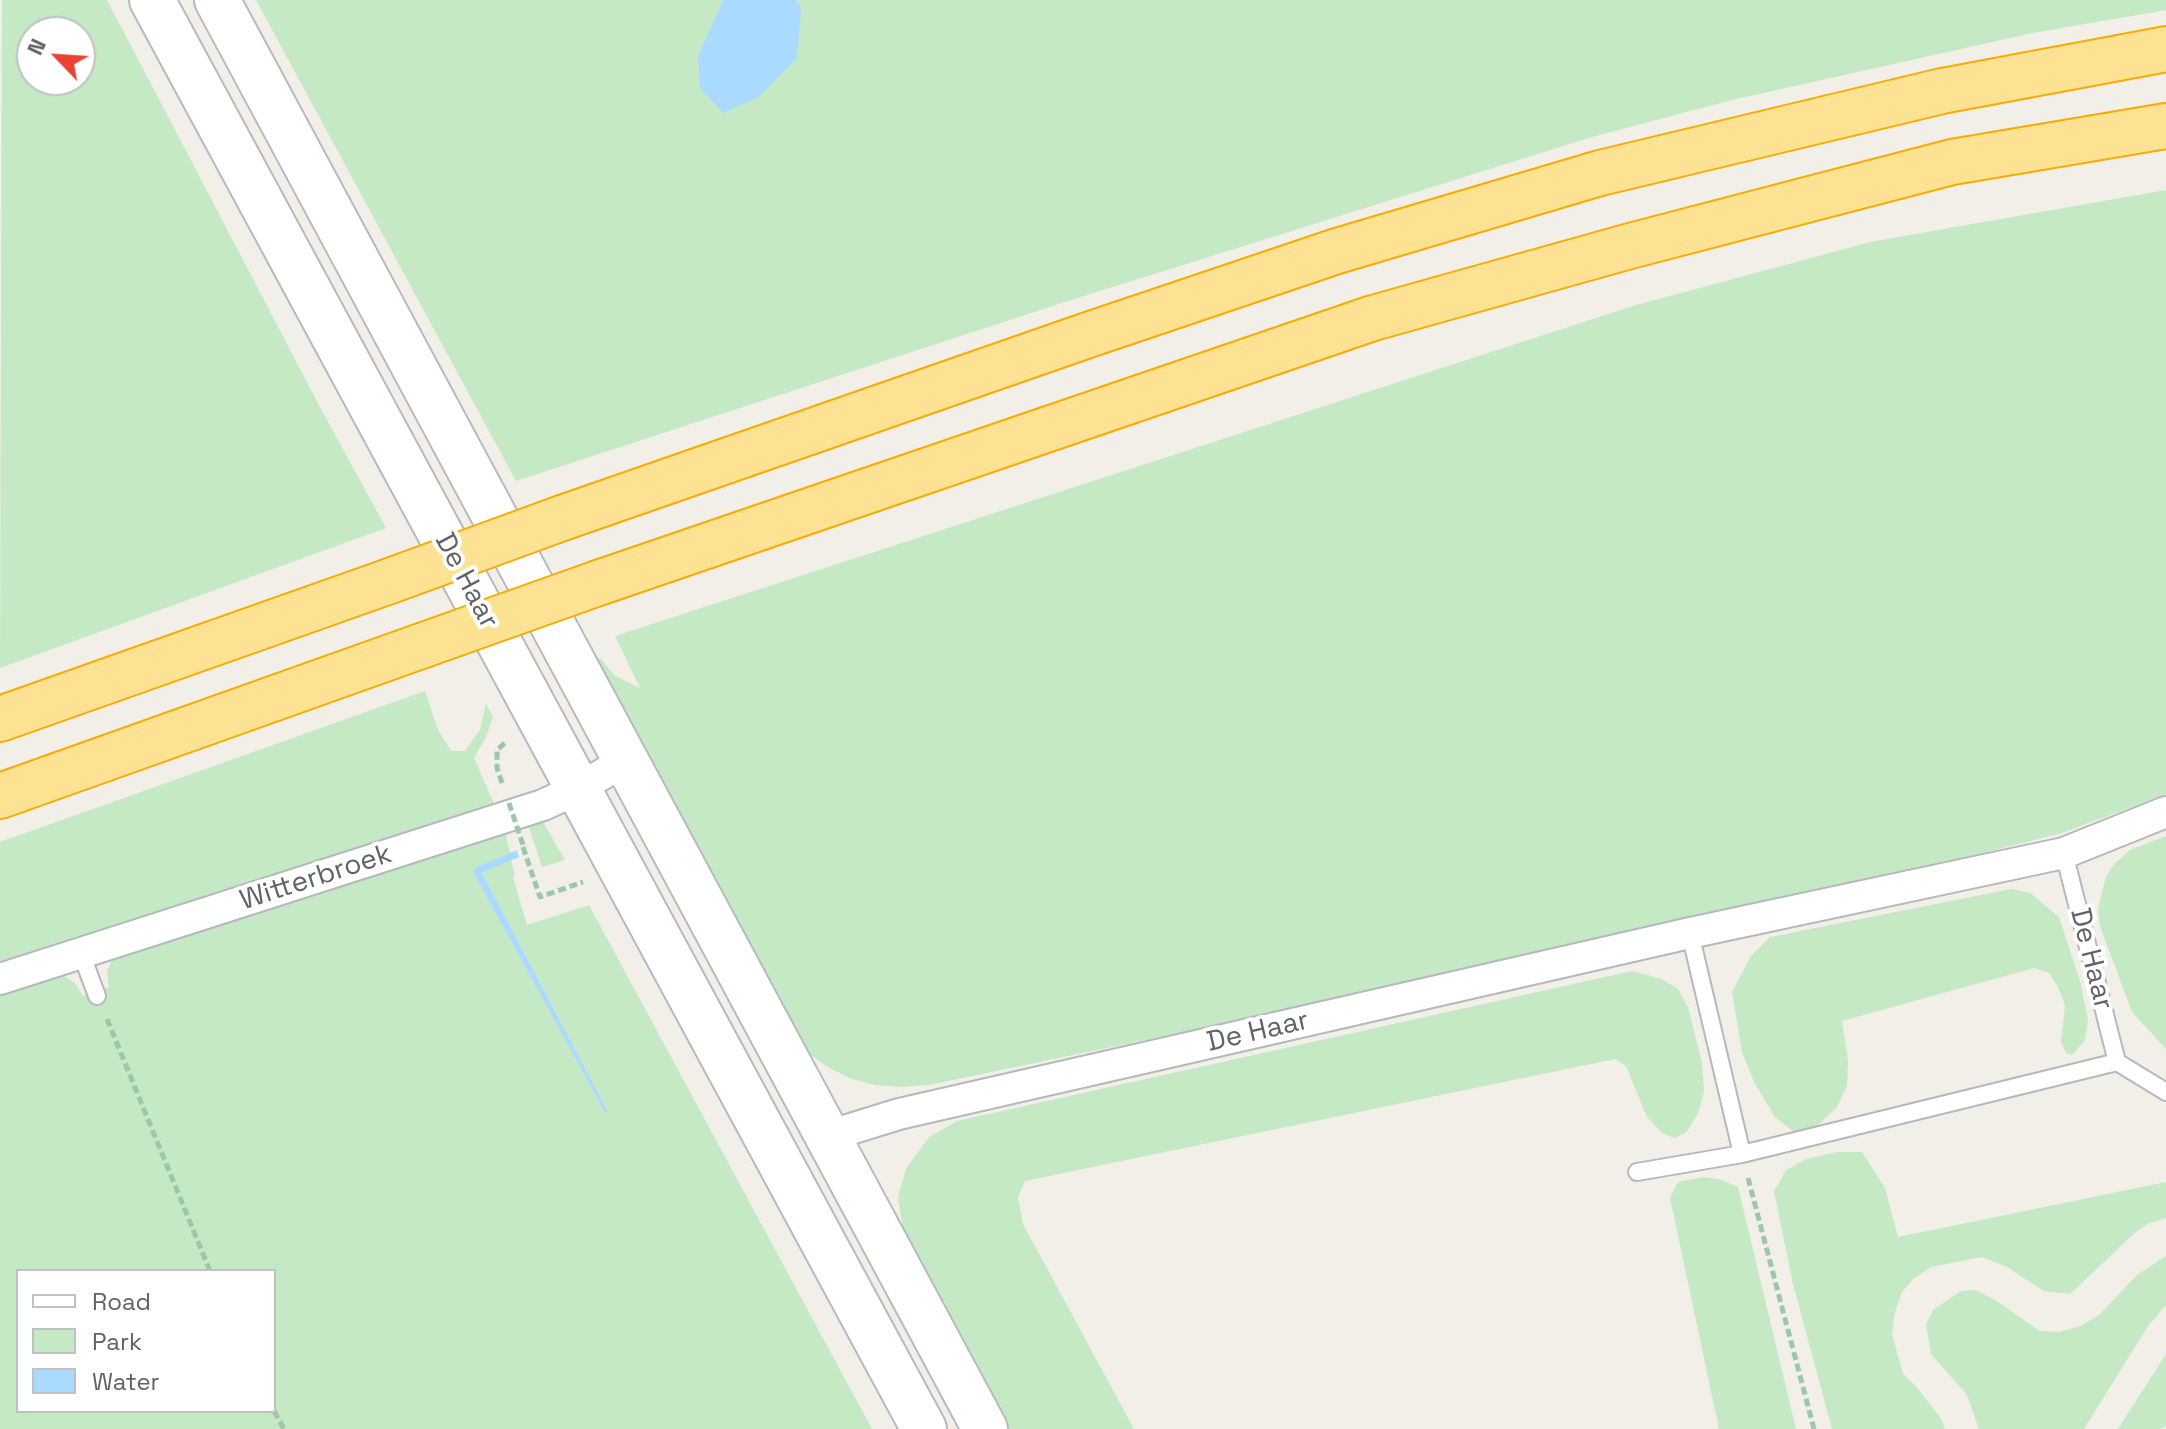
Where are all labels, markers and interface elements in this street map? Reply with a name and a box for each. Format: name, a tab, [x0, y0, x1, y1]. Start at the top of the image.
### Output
north arrow	[16, 16, 96, 96]
text: N	[20, 34, 52, 59]
street label: De Haar	[427, 527, 505, 635]
street label: Witterbroek	[236, 838, 396, 918]
street label: De Haar	[2062, 905, 2120, 1013]
street label: De Haar	[1204, 1004, 1312, 1060]
legend	[16, 1269, 276, 1413]
text: Road	[92, 1286, 151, 1317]
text: Park	[92, 1326, 142, 1357]
text: Water	[92, 1366, 160, 1397]

